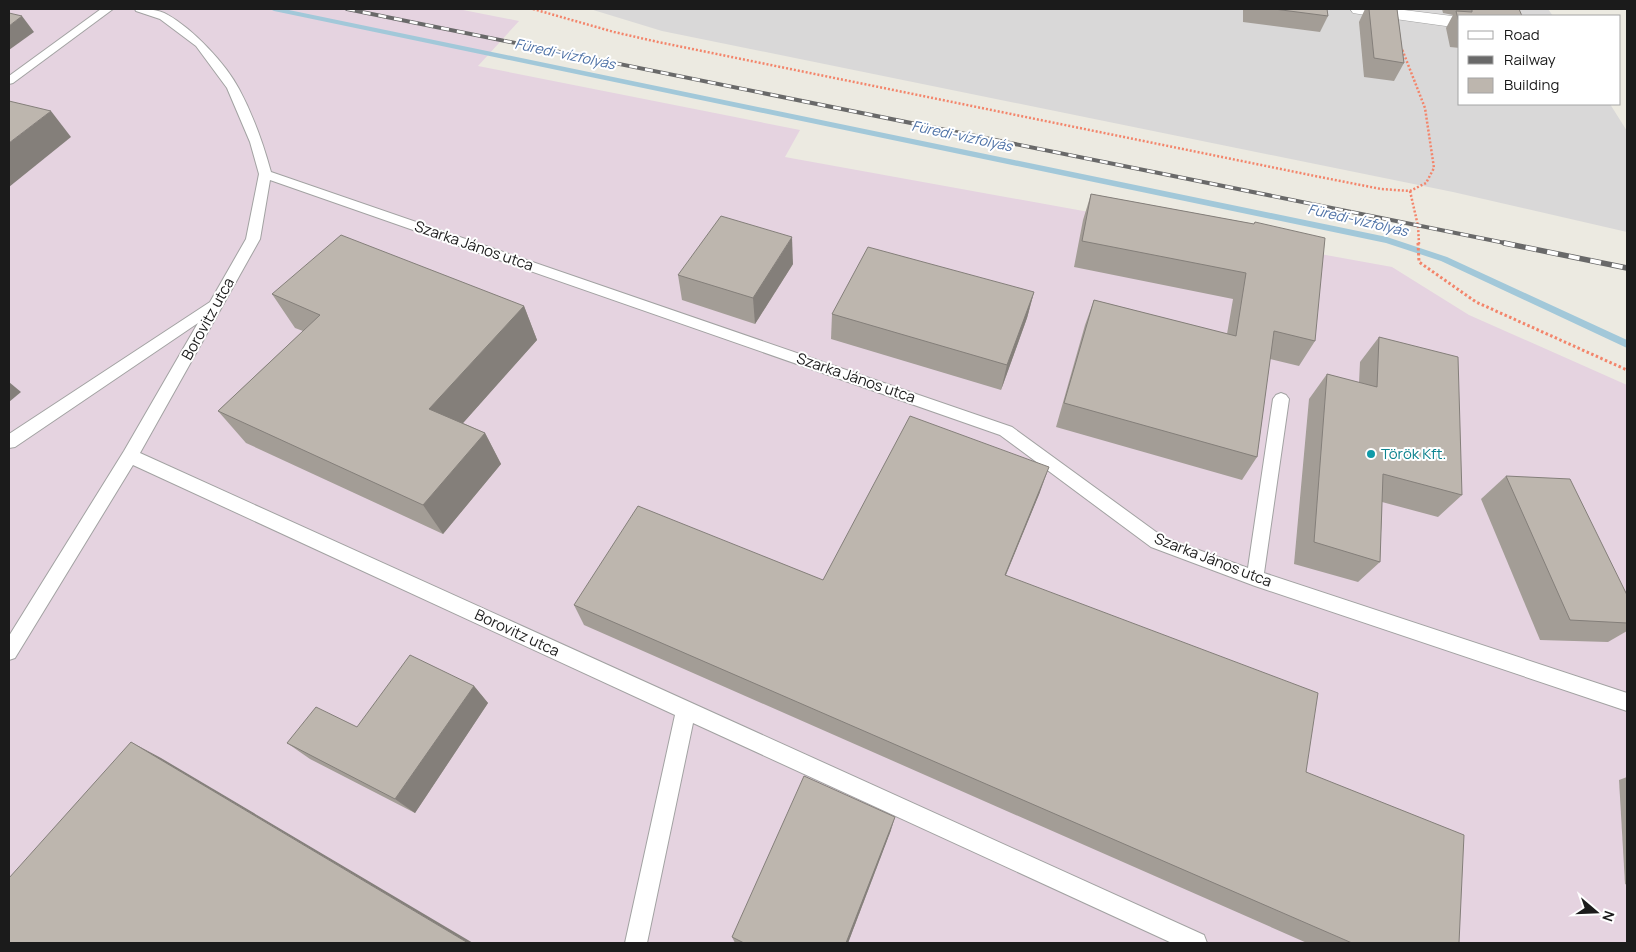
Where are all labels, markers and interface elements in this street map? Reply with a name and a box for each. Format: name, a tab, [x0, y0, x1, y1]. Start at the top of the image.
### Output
legend	[1458, 15, 1621, 105]
text: Road	[1504, 24, 1540, 45]
water label: Füredi-vízfolyás	[513, 34, 619, 74]
text: Railway	[1504, 49, 1556, 70]
text: Building	[1504, 74, 1559, 95]
water label: Füredi-vízfolyás	[910, 116, 1016, 156]
water label: Füredi-vízfolyás	[1306, 199, 1412, 241]
street label: Szarka János utca	[412, 215, 536, 276]
street label: Borovitz utca	[176, 274, 239, 364]
street label: Szarka János utca	[794, 347, 918, 408]
place label: Török Kft.	[1381, 443, 1446, 464]
marker: Török Kft.	[1365, 448, 1377, 460]
street label: Szarka János utca	[1151, 527, 1275, 592]
street label: Borovitz utca	[471, 604, 563, 661]
north arrow	[1571, 887, 1621, 937]
text: N	[1598, 909, 1619, 924]

